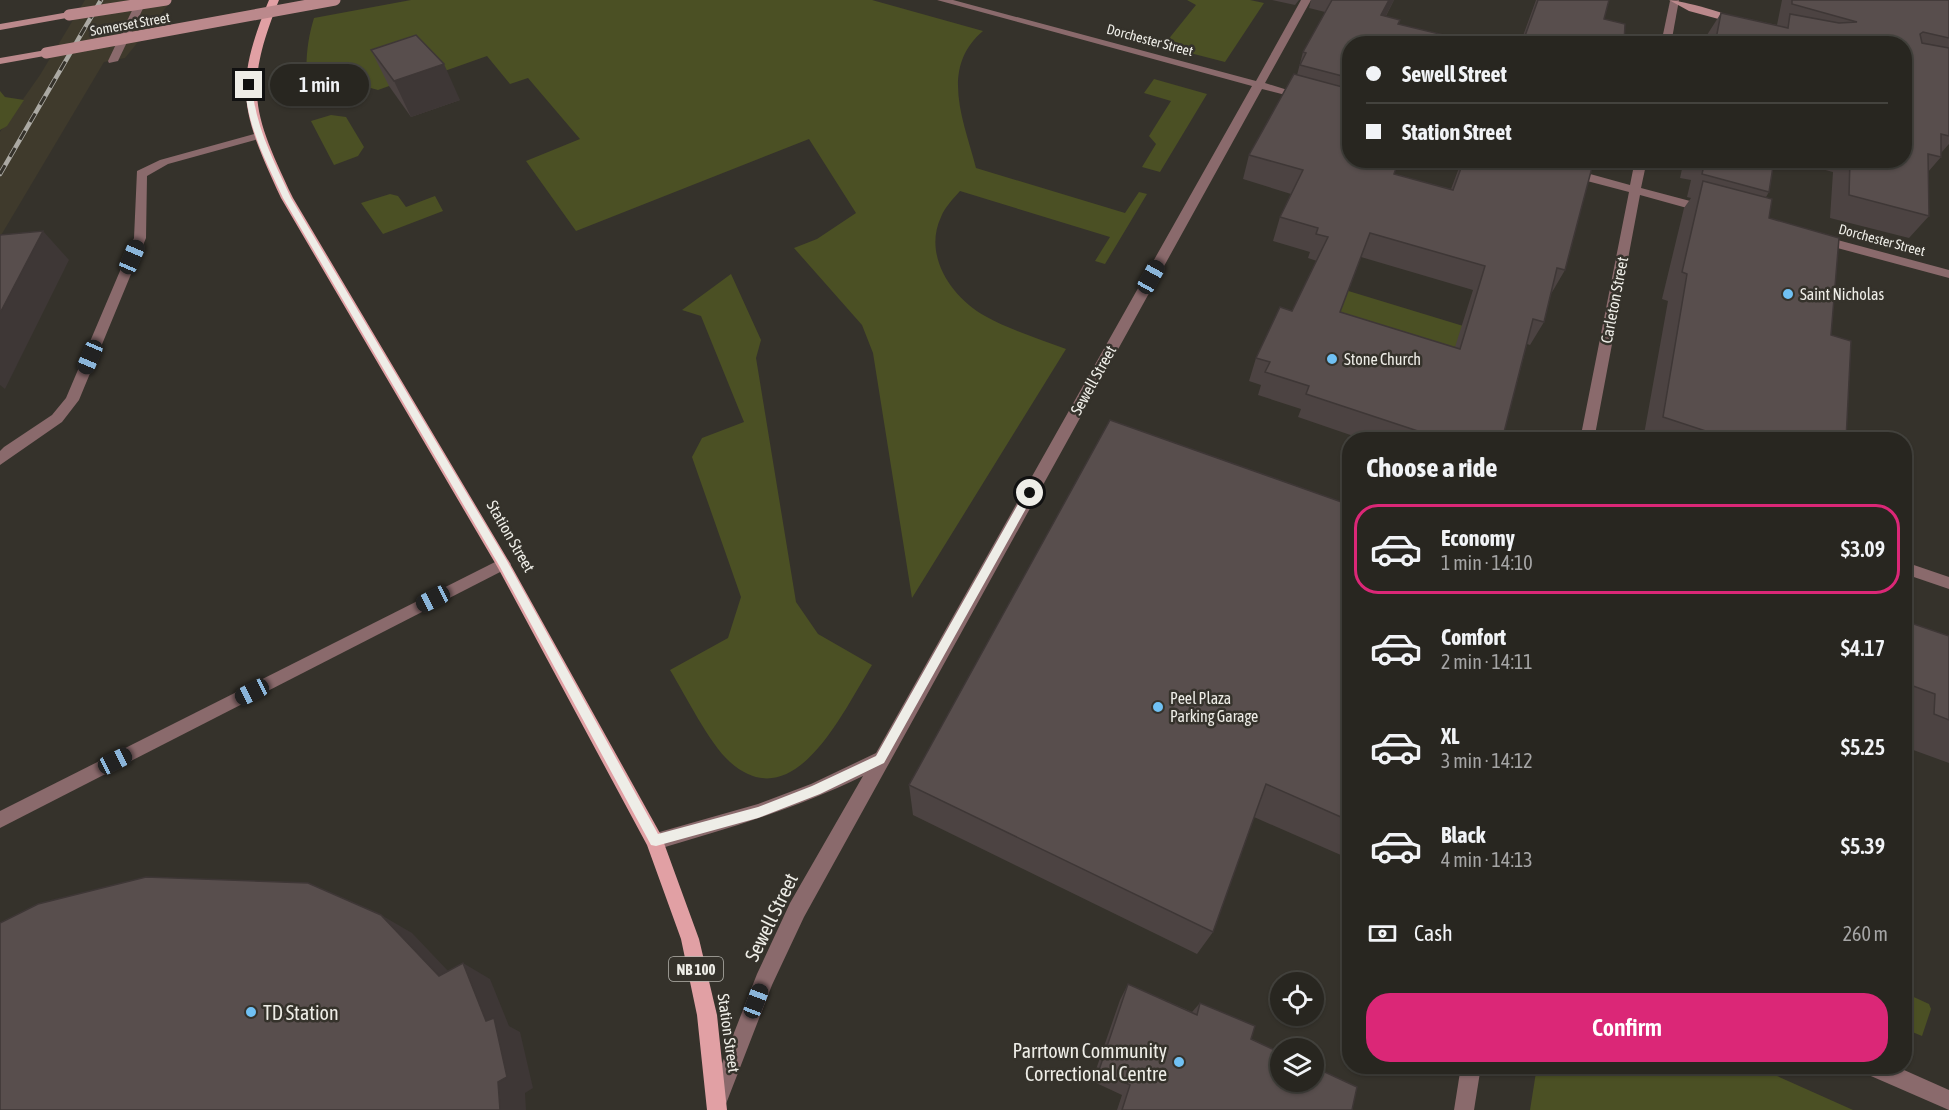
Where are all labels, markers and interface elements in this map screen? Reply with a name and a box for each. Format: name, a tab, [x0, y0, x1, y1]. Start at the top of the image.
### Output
street label: Somerset Street	[89, 9, 171, 39]
street label: Dorchester Street	[1105, 21, 1195, 59]
text: Sewell Street	[1402, 61, 1507, 87]
callout: 1 min	[270, 64, 369, 106]
route end	[235, 71, 262, 98]
text: 1 min	[299, 73, 340, 96]
text: Station Street	[1402, 119, 1512, 145]
street label: Dorchester Street	[1837, 221, 1927, 259]
car	[117, 237, 147, 277]
street label: Carleton Street	[1597, 255, 1631, 345]
car	[1134, 257, 1168, 297]
place label: Saint Nicholas	[1800, 285, 1884, 303]
marker: Saint Nicholas	[1781, 287, 1795, 301]
car	[75, 337, 105, 377]
street label: Sewell Street	[1067, 342, 1120, 418]
place label: Stone Church	[1344, 350, 1421, 368]
marker: Stone Church	[1325, 352, 1339, 366]
text: Choose a ride	[1366, 452, 1498, 483]
route start	[1016, 479, 1043, 506]
street label: Station Street	[483, 497, 539, 575]
icon: car	[1369, 522, 1423, 576]
text: Economy	[1441, 525, 1515, 551]
text: $3.09	[1841, 536, 1885, 562]
text: 1 min · 14:10	[1441, 551, 1533, 574]
car	[413, 583, 453, 615]
icon: car	[1369, 621, 1423, 675]
text: Comfort	[1441, 624, 1506, 650]
text: $4.17	[1841, 635, 1885, 661]
text: 2 min · 14:11	[1441, 650, 1533, 673]
car	[232, 676, 272, 708]
place label: Peel Plaza Parking Garage	[1170, 689, 1258, 726]
marker: Peel Plaza Parking Garage	[1151, 700, 1165, 714]
icon: car	[1369, 720, 1423, 774]
text: XL	[1441, 723, 1459, 749]
text: $5.25	[1841, 734, 1885, 760]
car	[95, 745, 135, 777]
text: 3 min · 14:12	[1441, 749, 1533, 772]
icon: car	[1369, 819, 1423, 873]
text: Black	[1441, 822, 1485, 848]
text: $5.39	[1841, 833, 1885, 859]
text: 4 min · 14:13	[1441, 848, 1533, 871]
street label: Sewell Street	[740, 869, 802, 965]
icon: cash	[1366, 917, 1399, 950]
text: Cash	[1414, 920, 1453, 946]
text: 260 m	[1843, 922, 1888, 945]
road number: NB 100	[669, 957, 723, 981]
map controls	[1270, 972, 1324, 1092]
button: locate	[1270, 972, 1324, 1026]
car	[741, 981, 771, 1021]
street label: Station Street	[715, 992, 744, 1074]
button: Confirm	[1366, 993, 1888, 1062]
place label: TD Station	[263, 1001, 339, 1024]
marker: TD Station	[244, 1005, 258, 1019]
button: layers	[1270, 1038, 1324, 1092]
place label: Parrtown Community Correctional Centre	[1012, 1039, 1167, 1085]
marker: Parrtown Community Correctional Centre	[1172, 1055, 1186, 1069]

